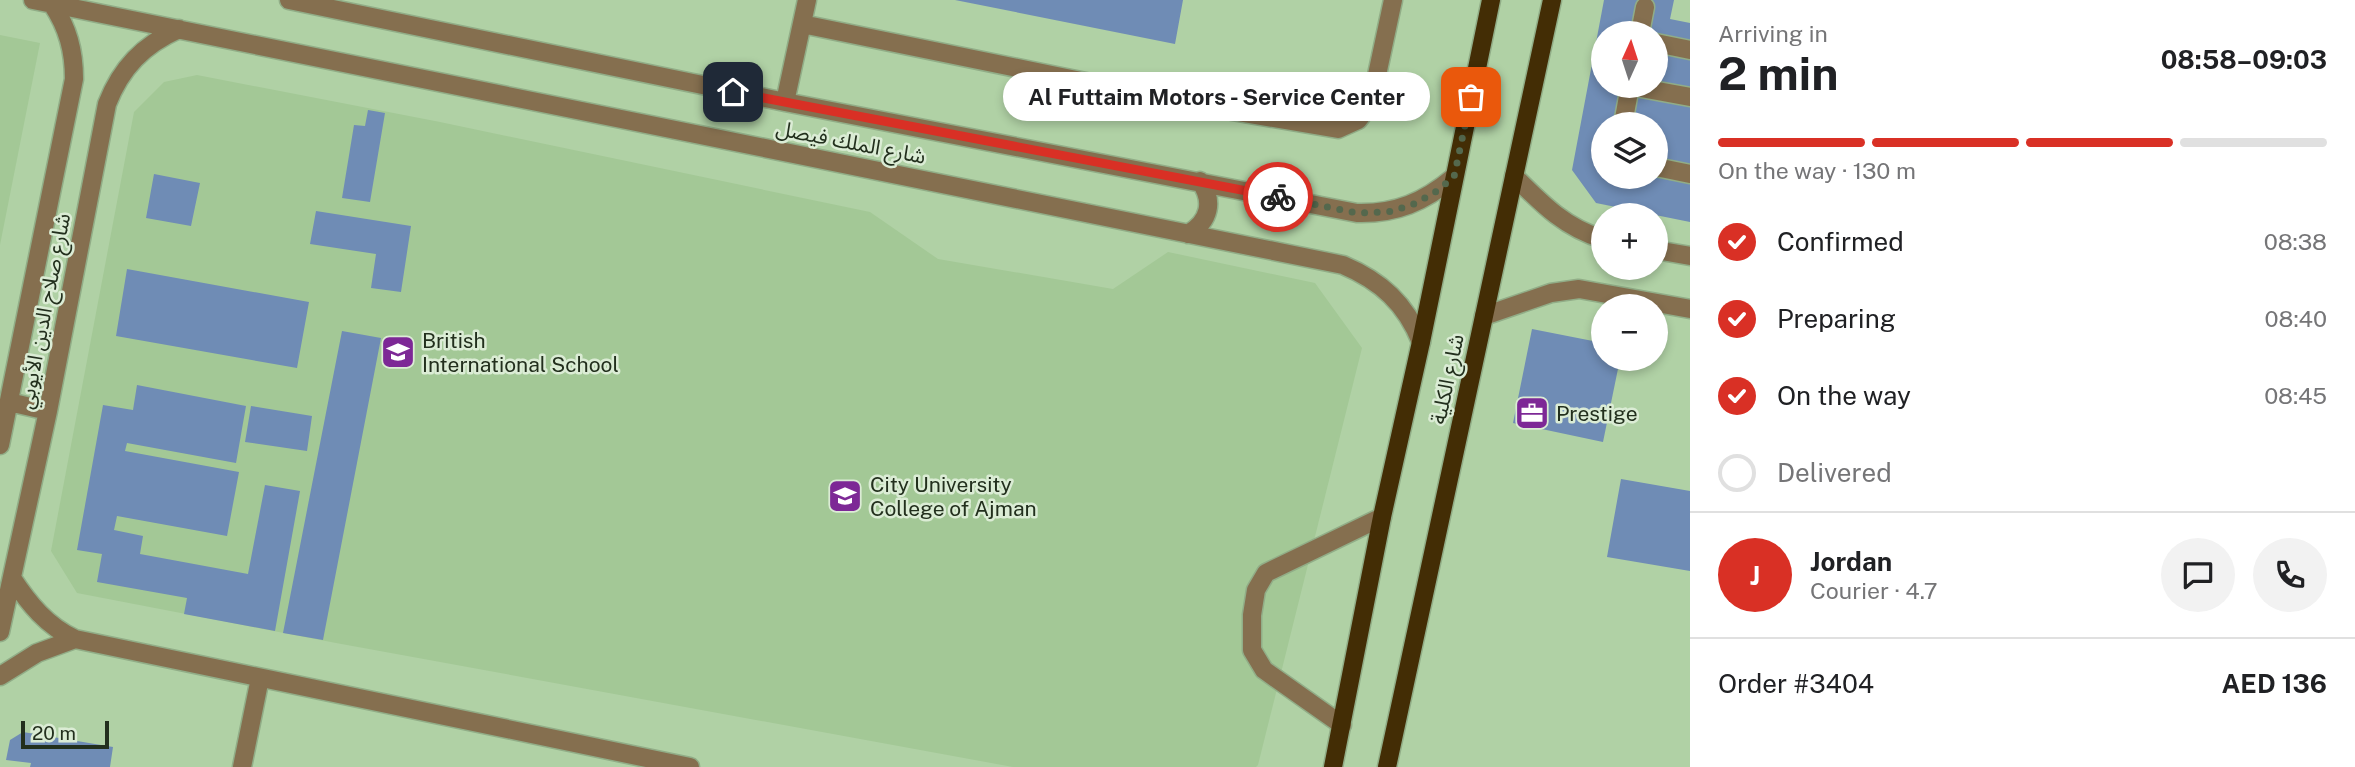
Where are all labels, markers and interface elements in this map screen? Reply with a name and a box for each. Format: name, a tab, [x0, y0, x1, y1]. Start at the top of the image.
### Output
text: Arriving in	[1718, 20, 1828, 47]
north arrow	[1591, 21, 1668, 98]
map controls	[1591, 21, 1668, 371]
text: 08:58–09:03	[2161, 44, 2327, 75]
text: 2 min	[1718, 46, 1838, 100]
pin	[703, 62, 763, 122]
pin	[1441, 67, 1501, 127]
callout: Al Futtaim Motors - Service Center	[1002, 72, 1429, 122]
icon: home	[714, 73, 752, 111]
icon: bag	[1452, 78, 1490, 116]
text: Al Futtaim Motors - Service Center	[1028, 83, 1405, 110]
button: layers	[1591, 112, 1668, 189]
street label: شارع الملك فيصل	[774, 115, 928, 172]
text: On the way · 130 m	[1718, 157, 1916, 184]
courier	[1243, 162, 1313, 232]
icon: bike	[1259, 178, 1297, 216]
button: +	[1591, 203, 1668, 280]
street label: شارع صلاح الدين الأيوبي	[13, 211, 79, 412]
icon: check	[1718, 223, 1756, 261]
text: Confirmed	[1777, 226, 1904, 257]
text: 08:38	[2264, 228, 2327, 255]
button: −	[1591, 294, 1668, 371]
icon: check	[1718, 300, 1756, 338]
text: Preparing	[1777, 303, 1896, 334]
text: 08:40	[2265, 305, 2327, 332]
place label: British International School	[422, 328, 619, 377]
street label: شارع الكلية	[1425, 332, 1472, 427]
school or university icon: British International School	[379, 333, 417, 371]
icon: check	[1718, 377, 1756, 415]
text: On the way	[1777, 380, 1911, 411]
text: 08:45	[2264, 382, 2327, 409]
office icon: Prestige	[1513, 394, 1551, 432]
place label: Prestige	[1556, 401, 1638, 426]
text: Delivered	[1777, 457, 1892, 488]
place label: City University College of Ajman	[870, 472, 1037, 521]
school or university icon: City University College of Ajman	[826, 477, 864, 515]
button: chat	[2161, 538, 2235, 612]
button: phone	[2253, 538, 2327, 612]
text: Jordan	[1810, 546, 1892, 577]
text: J	[1750, 560, 1760, 591]
text: Courier · 4.7	[1810, 577, 1938, 604]
text: Order #3404	[1718, 668, 1874, 699]
text: AED 136	[2221, 668, 2327, 699]
scale bar	[21, 718, 108, 750]
text: 20 m	[32, 722, 76, 744]

